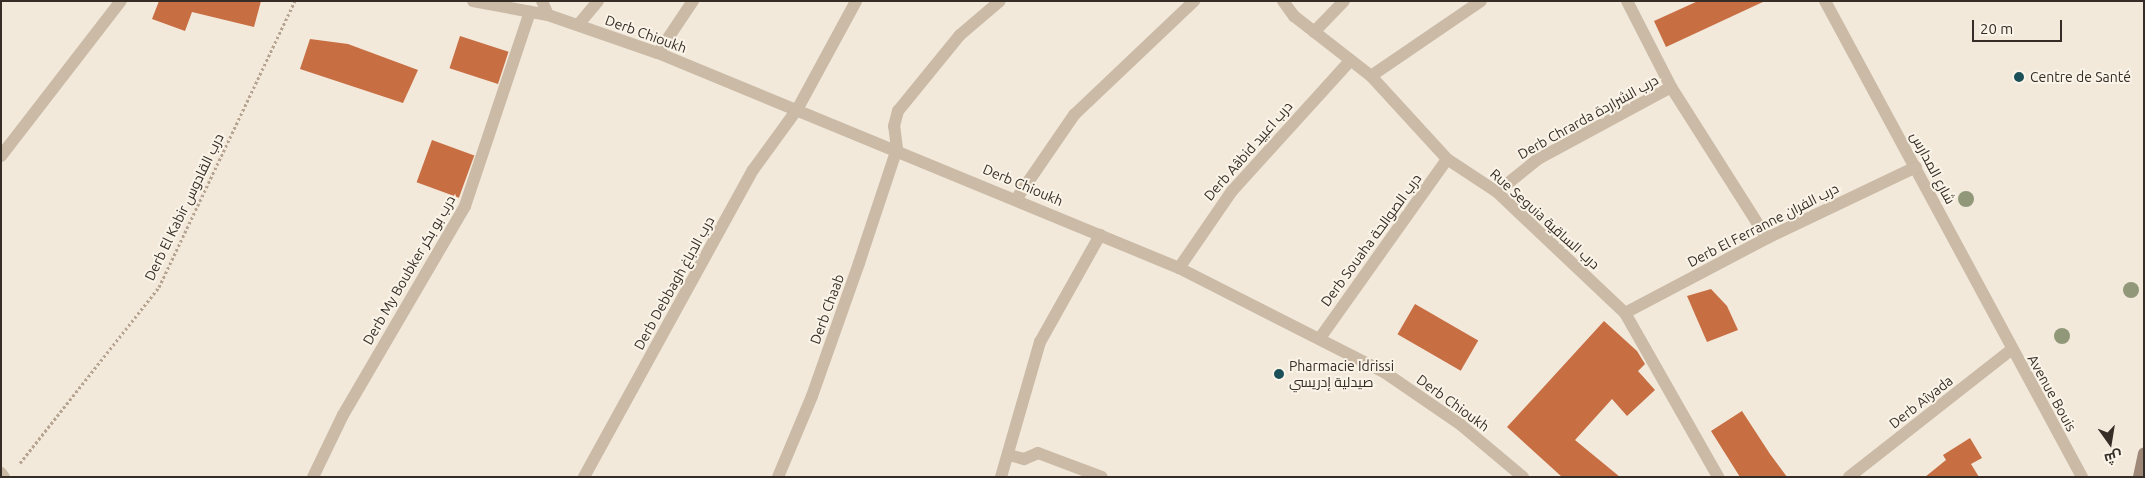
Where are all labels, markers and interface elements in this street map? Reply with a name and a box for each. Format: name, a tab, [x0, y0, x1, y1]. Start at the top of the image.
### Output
scale bar	[1975, 10, 2065, 42]
street label: Derb Chioukh	[603, 11, 689, 57]
text: 20 m	[1980, 20, 2013, 37]
place label: Centre de Santé	[2030, 69, 2131, 85]
marker: Centre de Santé	[2012, 70, 2026, 84]
street label: Derb Chrarda درب الشراردة	[1515, 71, 1661, 163]
street label: Derb Aâbid درب اعبيد	[1200, 98, 1296, 204]
street label: شارع المدارس	[1907, 129, 1959, 207]
street label: Derb El Kabir درب القادوس	[141, 131, 227, 283]
street label: Derb Chioukh	[980, 161, 1066, 209]
street label: Rue Seguia درب الساقية	[1487, 165, 1603, 273]
street label: Derb Souaha درب الصوالحة	[1317, 170, 1425, 310]
street label: Derb El Ferranne درب الفران	[1685, 180, 1841, 270]
street label: Derb My Boubker درب بو بكر	[359, 192, 459, 348]
street label: Derb Debbagh درب الدباغ	[630, 213, 718, 353]
street label: Derb Chaab	[807, 272, 847, 346]
street label: Avenue Bouis	[2024, 352, 2080, 434]
place label: Pharmacie Idrissi صيدلية إدريسي	[1289, 358, 1394, 391]
marker: Pharmacie Idrissi صيدلية إدريسي	[1273, 368, 1285, 380]
street label: Derb Chioukh	[1413, 371, 1493, 435]
street label: Derb Aîyada	[1886, 372, 1956, 432]
north arrow	[2085, 418, 2135, 468]
text: ش	[2103, 448, 2124, 467]

